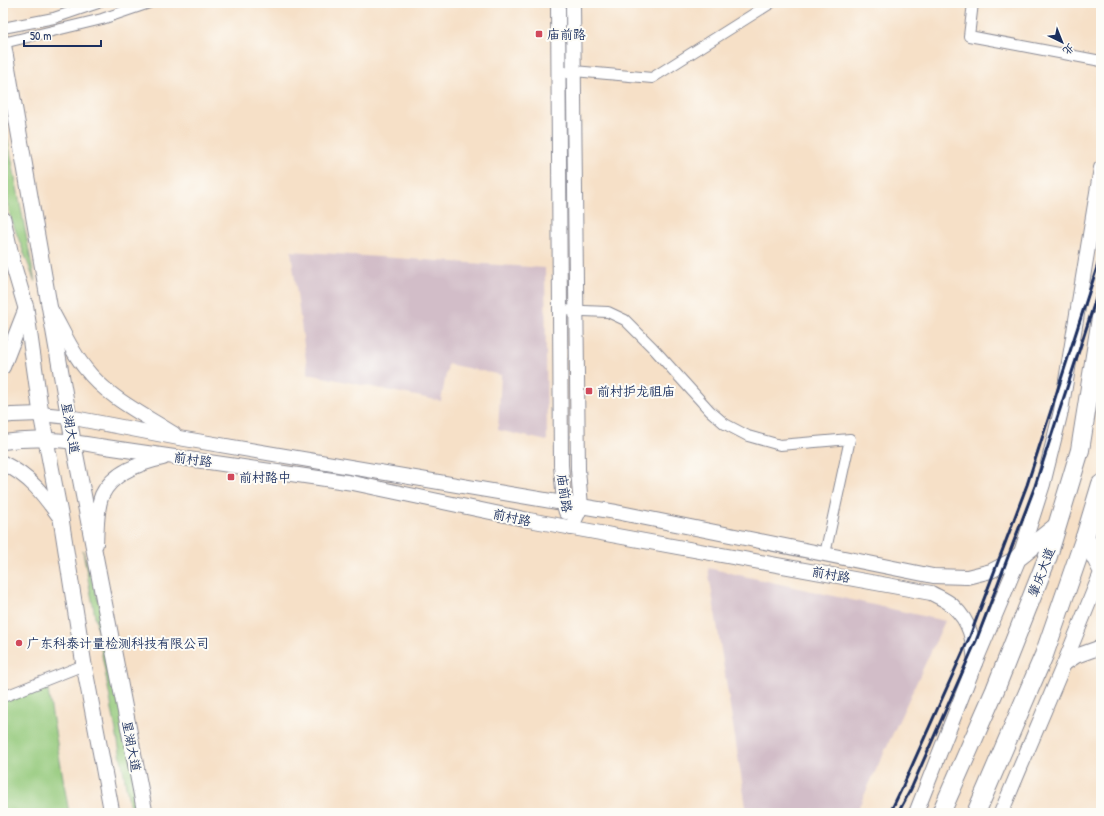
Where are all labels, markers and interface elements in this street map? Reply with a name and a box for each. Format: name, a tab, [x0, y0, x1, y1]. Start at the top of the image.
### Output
scale bar	[24, 22, 101, 48]
north arrow	[1042, 22, 1082, 62]
place label: 庙前路	[547, 25, 586, 43]
text: 50 m	[30, 27, 51, 44]
marker: 庙前路	[534, 29, 544, 39]
text: 北	[1060, 40, 1078, 58]
place label: 前村护龙祖庙	[597, 382, 675, 400]
marker: 前村护龙祖庙	[584, 386, 594, 396]
street label: 星湖大道	[58, 401, 84, 455]
street label: 前村路	[172, 447, 214, 471]
place label: 前村路中	[239, 468, 291, 486]
marker: 前村路中	[226, 472, 236, 482]
street label: 庙前路	[553, 472, 577, 514]
street label: 前村路	[491, 504, 533, 530]
street label: 肇庆大道	[1023, 544, 1059, 600]
street label: 前村路	[810, 562, 852, 586]
place label: 广东科泰计量检测科技有限公司	[27, 634, 209, 652]
marker: 广东科泰计量检测科技有限公司	[14, 638, 24, 648]
street label: 星湖大道	[118, 719, 146, 773]

